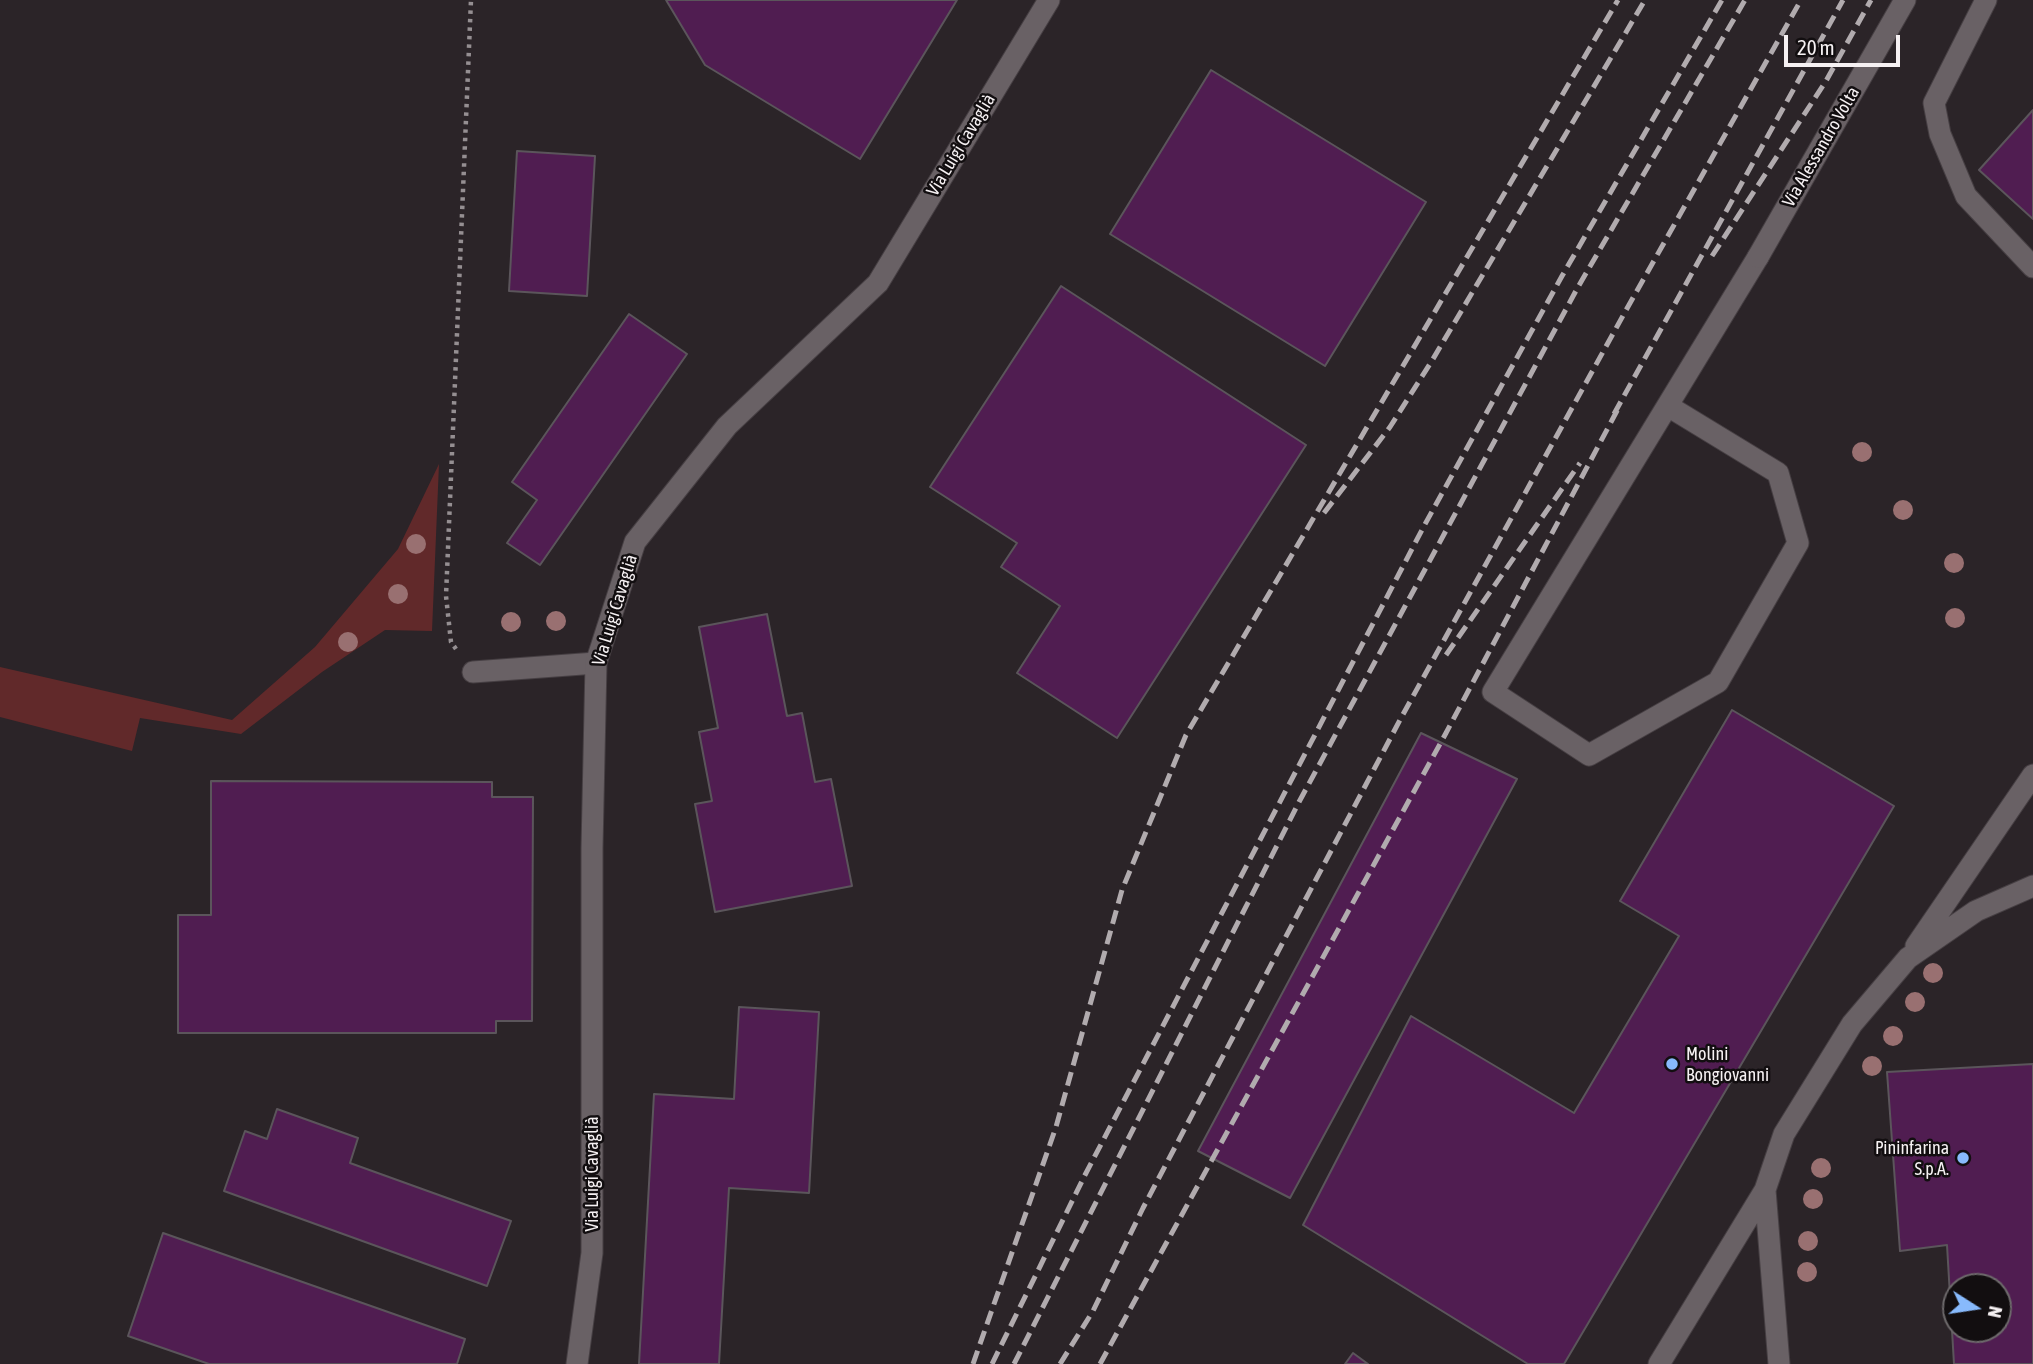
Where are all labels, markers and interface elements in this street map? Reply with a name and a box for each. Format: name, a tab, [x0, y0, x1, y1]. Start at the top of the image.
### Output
scale bar	[1788, 21, 1904, 65]
text: 20 m	[1797, 35, 1835, 59]
street label: Via Alessandro Volta	[1778, 83, 1864, 211]
street label: Via Luigi Cavaglià	[922, 90, 1000, 200]
street label: Via Luigi Cavaglià	[588, 552, 642, 668]
place label: Molini Bongiovanni	[1686, 1043, 1769, 1086]
marker: Molini Bongiovanni	[1664, 1056, 1680, 1072]
street label: Via Luigi Cavaglià	[581, 1116, 603, 1232]
place label: Pininfarina S.p.A.	[1875, 1137, 1949, 1180]
marker: Pininfarina S.p.A.	[1955, 1150, 1971, 1166]
north arrow	[1942, 1273, 2012, 1343]
text: N	[1984, 1304, 2008, 1320]

